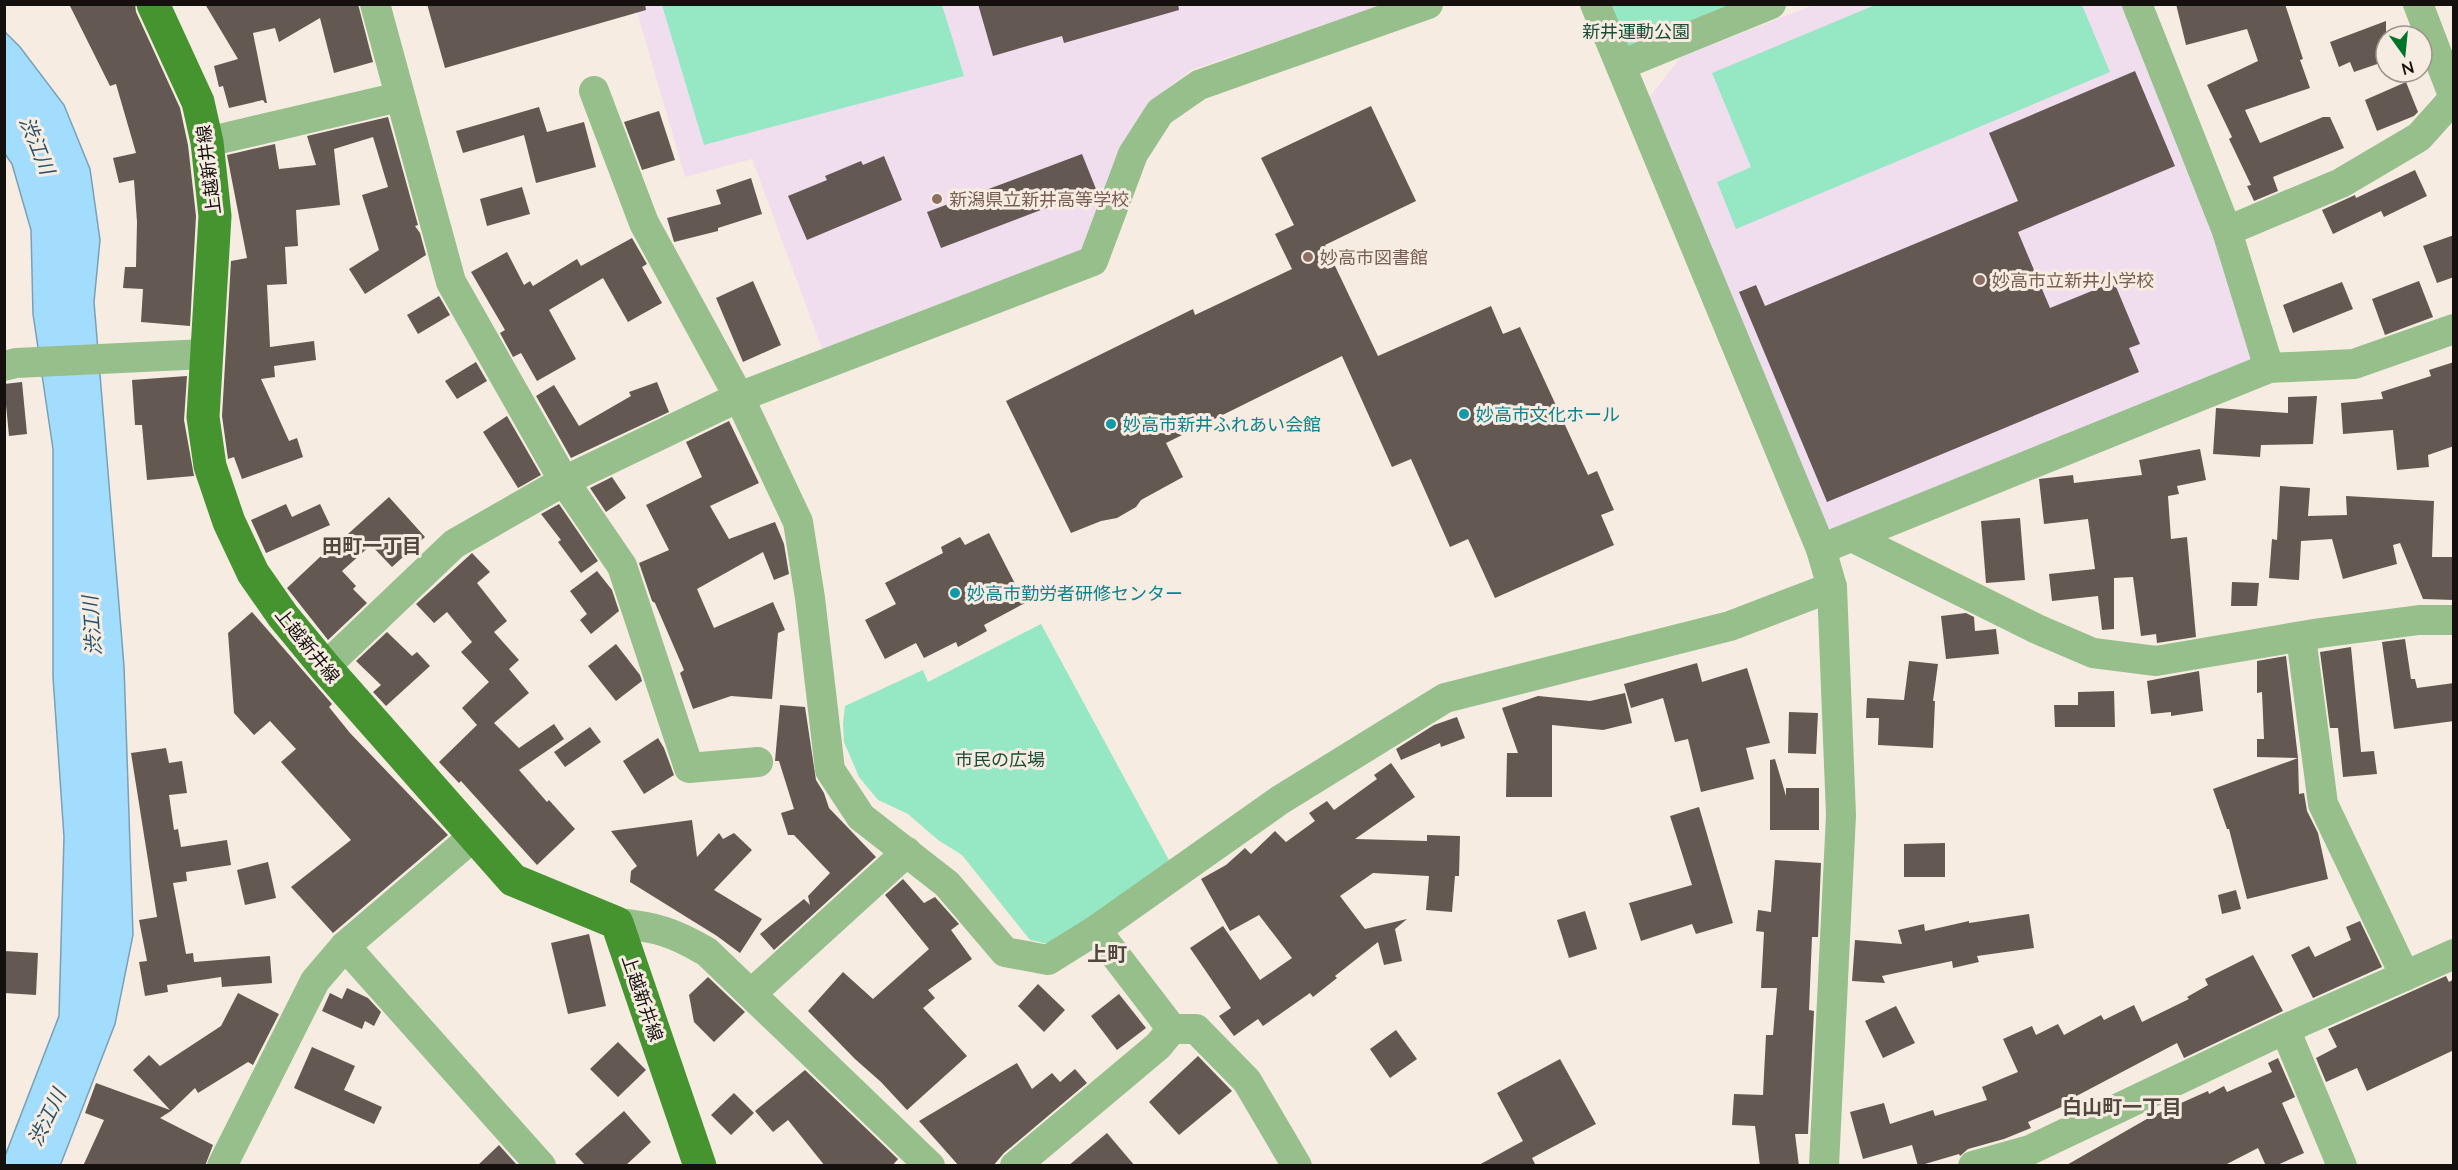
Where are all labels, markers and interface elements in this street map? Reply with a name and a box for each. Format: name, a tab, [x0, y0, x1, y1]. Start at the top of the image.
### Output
park label: 新井運動公園	[1582, 20, 1690, 42]
north arrow	[2374, 24, 2434, 84]
text: N	[2400, 58, 2416, 80]
water label: 渋江川	[16, 113, 61, 179]
street label: 上越新井線	[192, 124, 224, 216]
place label: 新潟県立新井高等学校	[949, 188, 1129, 210]
marker: 新潟県立新井高等学校	[930, 192, 944, 206]
place label: 妙高市図書館	[1320, 246, 1428, 268]
marker: 妙高市図書館	[1301, 250, 1315, 264]
place label: 妙高市立新井小学校	[1992, 269, 2154, 291]
marker: 妙高市立新井小学校	[1973, 273, 1987, 287]
place label: 妙高市文化ホール	[1476, 403, 1620, 425]
marker: 妙高市文化ホール	[1457, 407, 1471, 421]
place label: 妙高市新井ふれあい会館	[1123, 413, 1321, 435]
marker: 妙高市新井ふれあい会館	[1104, 417, 1118, 431]
district label: 田町一丁目	[322, 533, 422, 557]
place label: 妙高市勤労者研修センター	[967, 582, 1183, 604]
marker: 妙高市勤労者研修センター	[948, 586, 962, 600]
water label: 渋江川	[77, 593, 105, 657]
street label: 上越新井線	[271, 603, 345, 687]
park label: 市民の広場	[955, 748, 1045, 770]
district label: 上町	[1087, 941, 1127, 965]
street label: 上越新井線	[618, 952, 668, 1044]
water label: 渋江川	[22, 1083, 71, 1149]
district label: 白山町一丁目	[2062, 1094, 2182, 1118]

